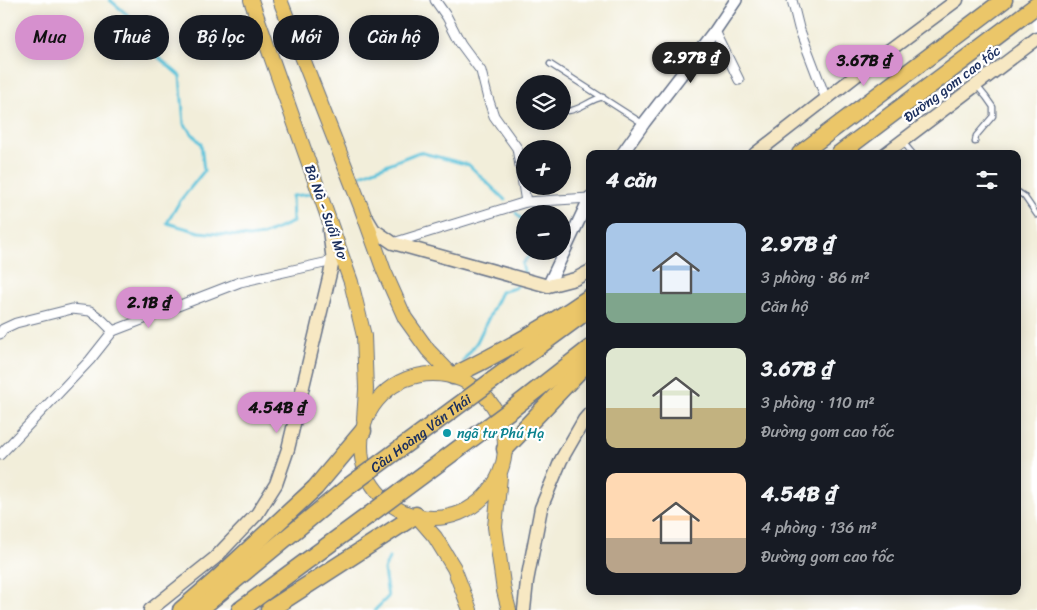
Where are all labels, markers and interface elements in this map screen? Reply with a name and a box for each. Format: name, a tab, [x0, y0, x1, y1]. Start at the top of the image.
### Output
chip: Mua	[15, 15, 84, 60]
chip: Thuê	[94, 15, 169, 60]
chip: Bộ lọc	[179, 15, 263, 60]
chip: Mới	[273, 15, 339, 60]
chip: Căn hộ	[349, 15, 439, 60]
street label: Đường gom cao tốc	[898, 39, 1006, 129]
pin: 2.97B ₫	[645, 42, 737, 84]
text: 2.97B ₫	[663, 43, 719, 72]
pin: 3.67B ₫	[818, 44, 910, 87]
text: 3.67B ₫	[837, 46, 891, 75]
map controls	[516, 75, 571, 260]
button: layers	[516, 75, 571, 130]
button: +	[516, 140, 571, 195]
street label: Bà Nà - Suối Mơ	[297, 161, 355, 264]
text: 4 căn	[606, 161, 657, 199]
icon: filters	[973, 166, 1001, 194]
button: −	[516, 205, 571, 260]
text: 2.97B ₫	[761, 225, 834, 263]
icon: home	[646, 243, 706, 303]
text: 3 phòng · 86 m²	[761, 263, 870, 292]
pin: 2.1B ₫	[108, 286, 190, 329]
text: 2.1B ₫	[127, 288, 171, 317]
text: Căn hộ	[761, 292, 808, 321]
text: 3.67B ₫	[761, 350, 833, 388]
icon: home	[646, 368, 706, 428]
street label: Cầu Hoàng Văn Thái	[365, 387, 478, 479]
text: 3 phòng · 110 m²	[761, 388, 875, 417]
pin: 4.54B ₫	[231, 392, 323, 434]
text: 4.54B ₫	[248, 393, 306, 422]
text: Đường gom cao tốc	[761, 417, 894, 446]
place label: ngã tư Phú Hạ	[457, 421, 544, 446]
marker: ngã tư Phú Hạ	[441, 427, 453, 439]
text: 4.54B ₫	[761, 475, 836, 513]
icon: home	[646, 493, 706, 553]
text: 4 phòng · 136 m²	[761, 513, 877, 542]
text: Đường gom cao tốc	[761, 542, 894, 571]

